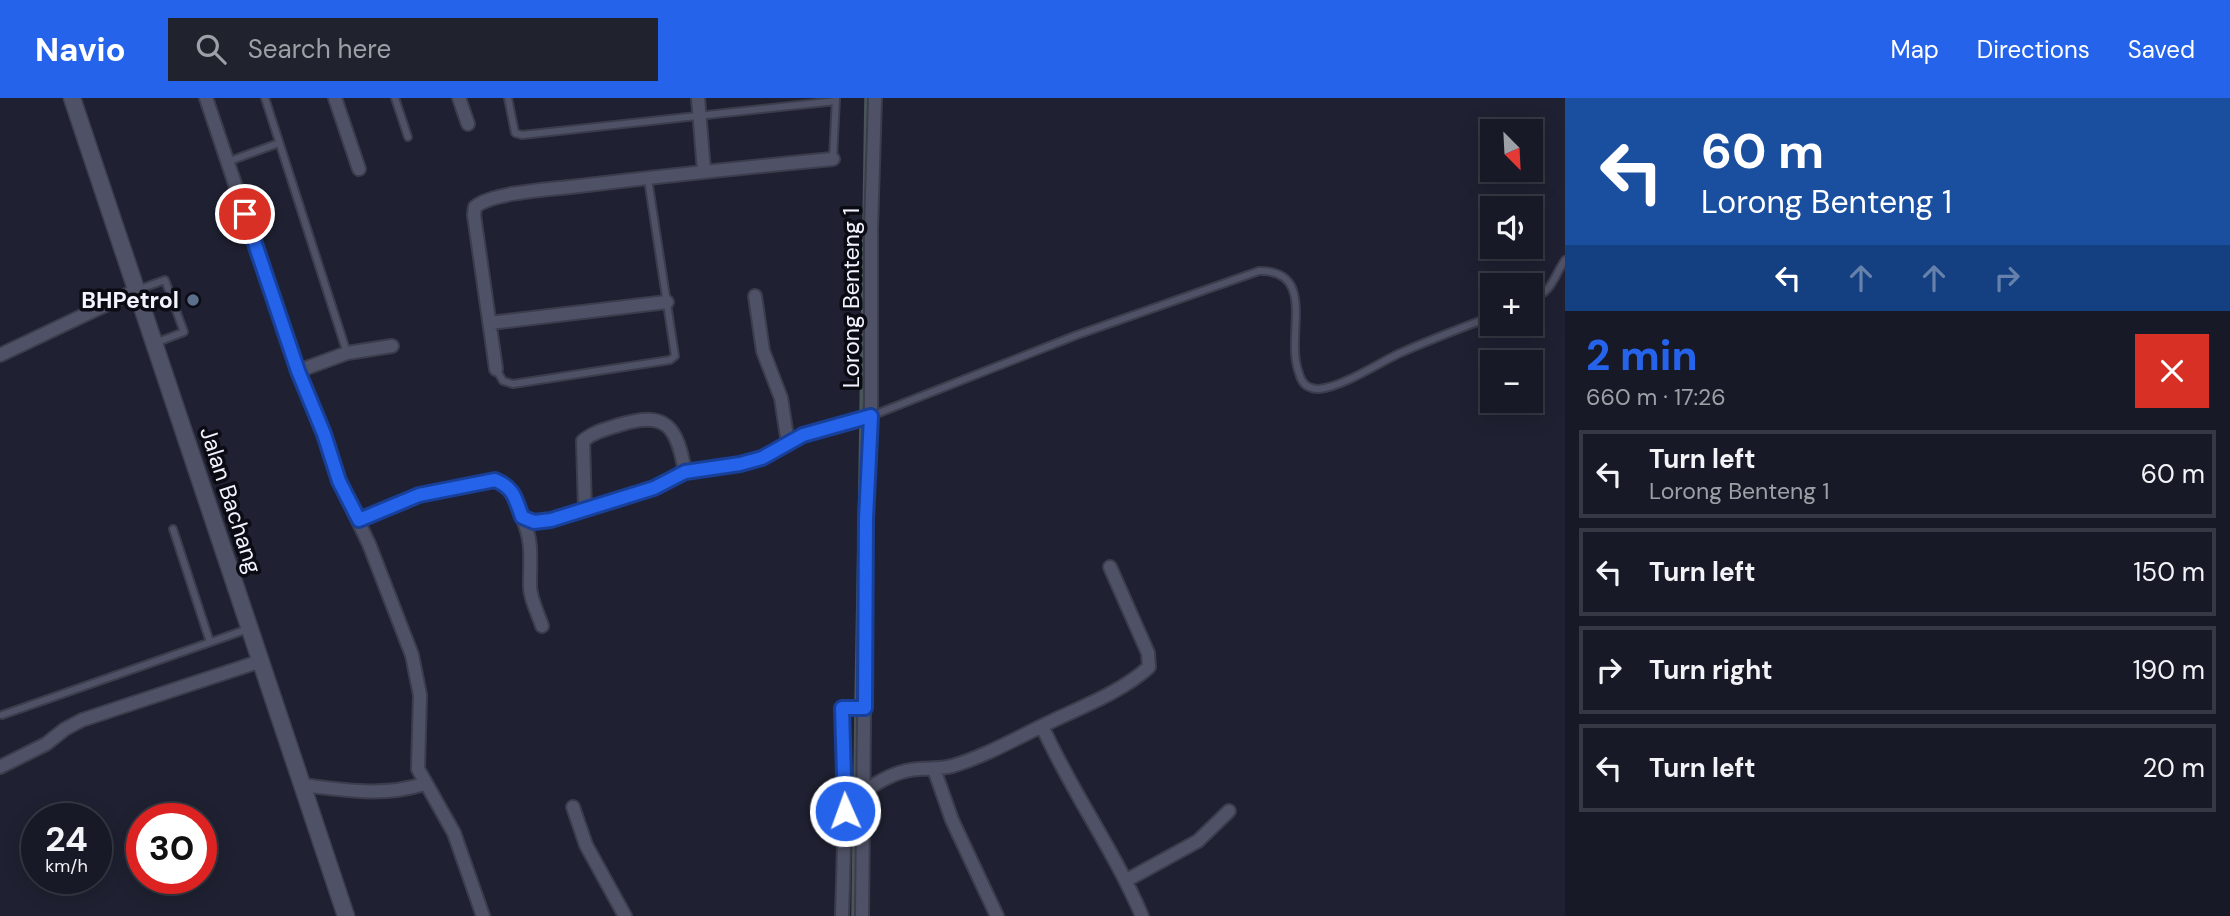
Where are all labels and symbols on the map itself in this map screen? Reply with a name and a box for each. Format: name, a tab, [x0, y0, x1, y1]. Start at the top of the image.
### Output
north arrow	[1480, 119, 1544, 182]
pin	[215, 184, 275, 244]
street label: Lorong Benteng 1	[836, 208, 866, 388]
place label: BHPetrol	[81, 285, 179, 315]
marker: BHPetrol	[185, 292, 201, 308]
street label: Jalan Bachang	[193, 423, 269, 577]
position arrow	[808, 774, 882, 848]
speed limit sign: 30	[126, 803, 217, 894]

